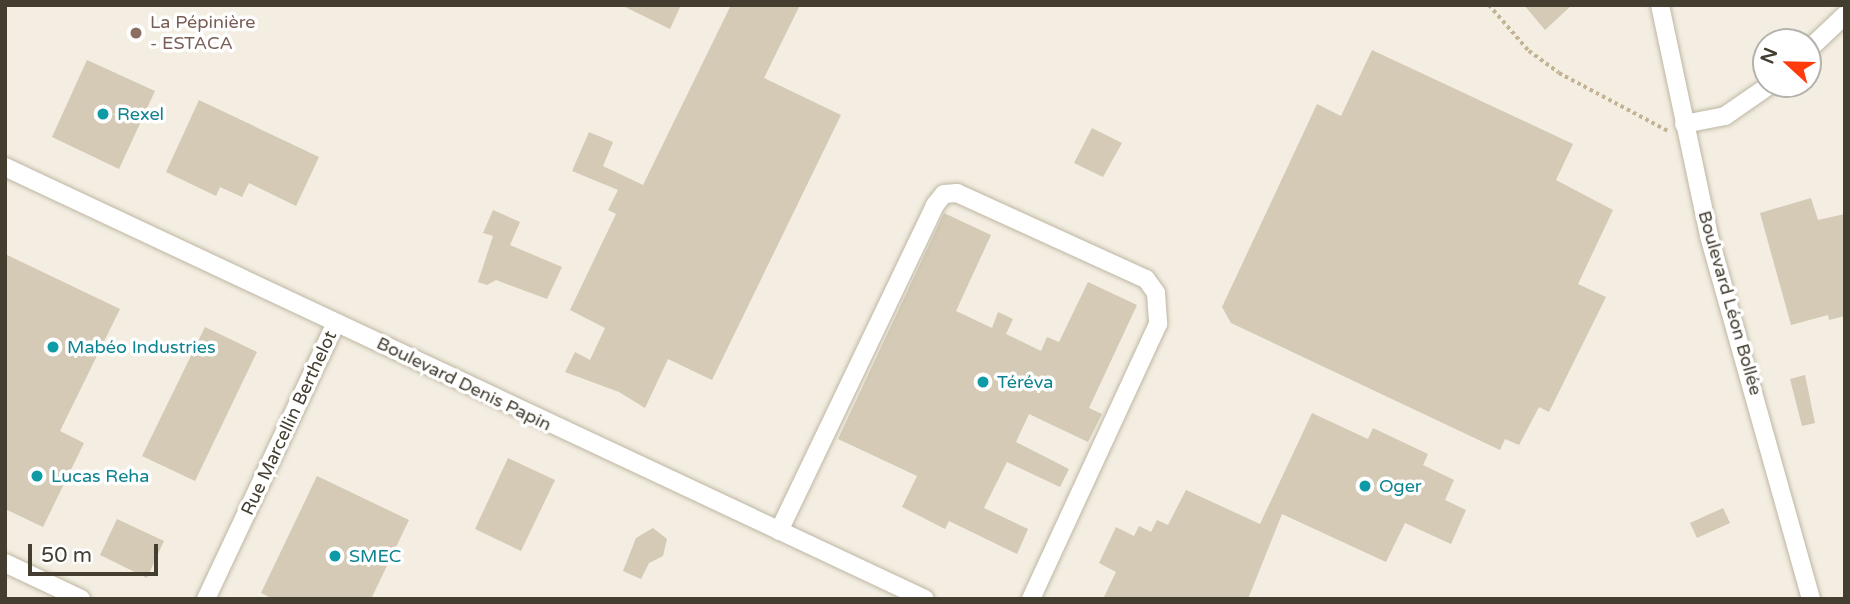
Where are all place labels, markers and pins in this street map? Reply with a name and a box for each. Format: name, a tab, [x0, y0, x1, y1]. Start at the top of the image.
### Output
place label: La Pépinière - ESTACA	[150, 12, 255, 54]
marker: La Pépinière - ESTACA	[128, 25, 144, 41]
place label: Rexel	[117, 103, 164, 125]
marker: Rexel	[95, 106, 111, 122]
place label: Mabéo Industries	[67, 336, 216, 358]
marker: Mabéo Industries	[45, 339, 61, 355]
place label: Téréva	[997, 371, 1053, 393]
marker: Téréva	[975, 374, 991, 390]
place label: Lucas Reha	[51, 465, 149, 487]
marker: Lucas Reha	[29, 468, 45, 484]
place label: Oger	[1379, 475, 1422, 497]
marker: Oger	[1357, 478, 1373, 494]
place label: SMEC	[349, 545, 401, 567]
marker: SMEC	[327, 548, 343, 564]

